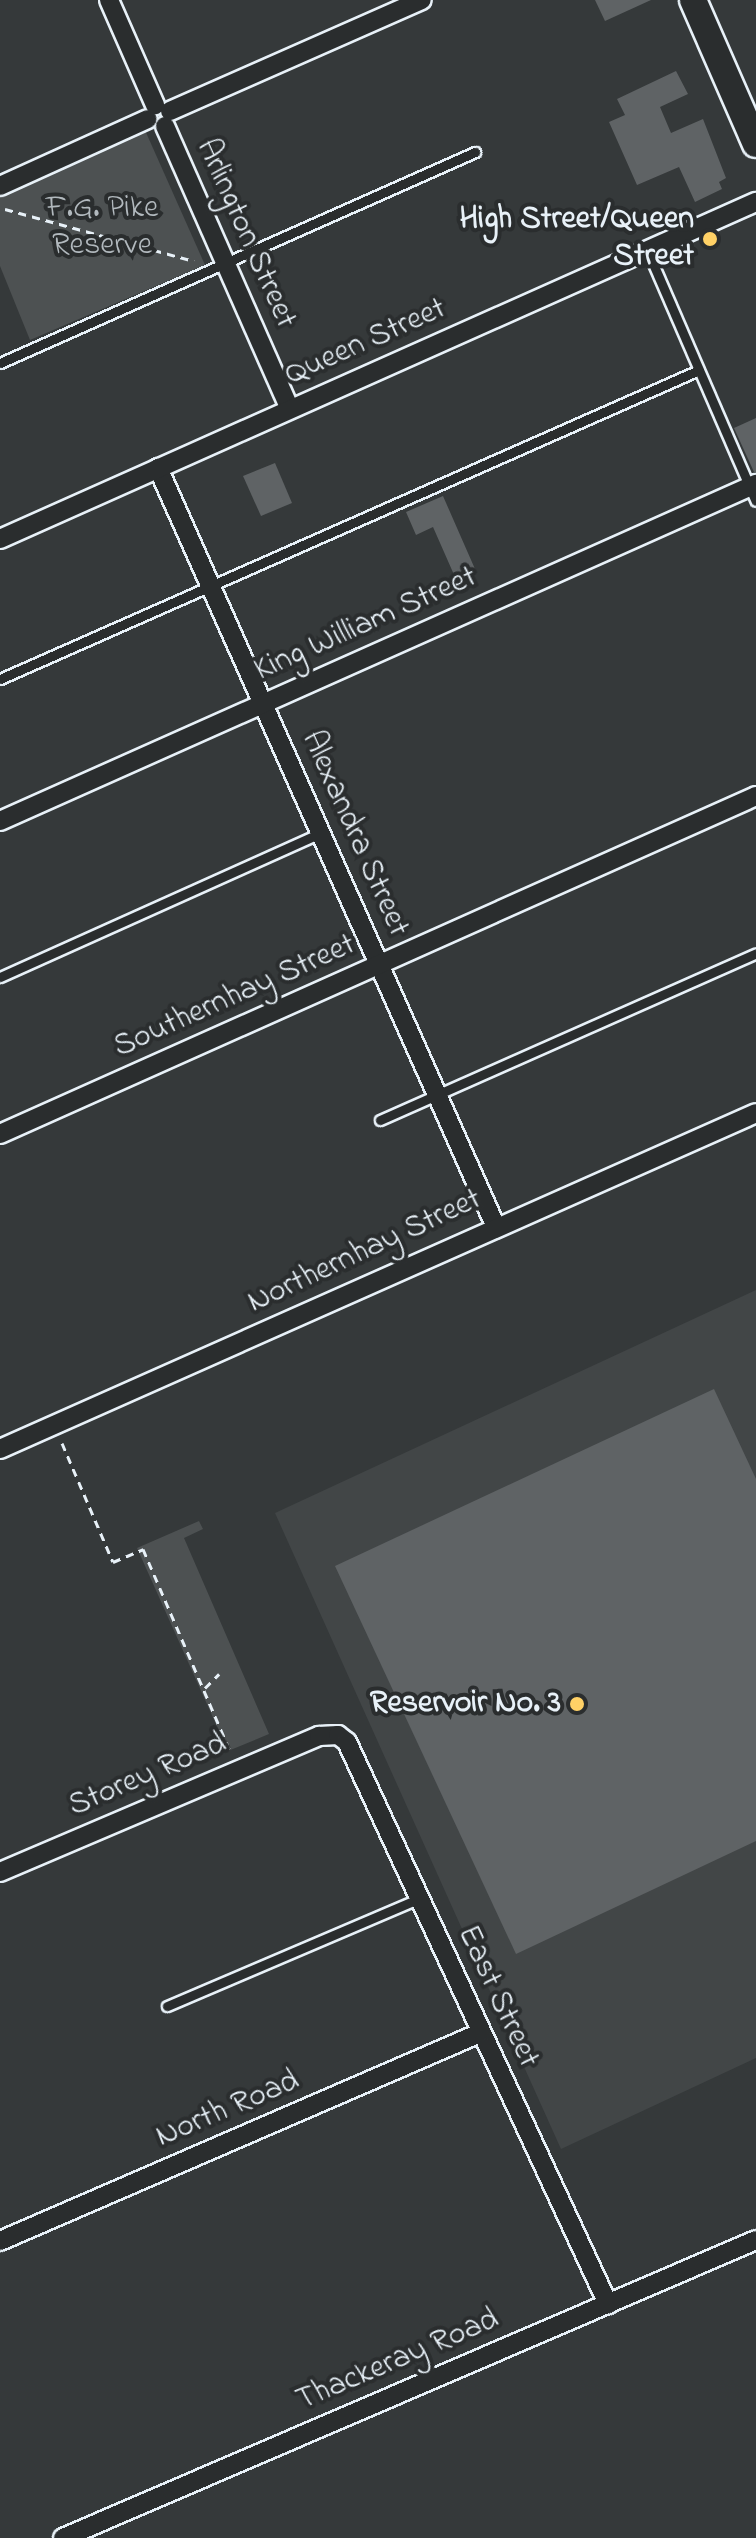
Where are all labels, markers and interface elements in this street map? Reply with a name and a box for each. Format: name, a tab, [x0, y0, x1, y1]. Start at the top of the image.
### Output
street label: Arlington Street	[186, 134, 304, 334]
park label: F.G. Pike Reserve	[46, 191, 158, 266]
place label: High Street/Queen Street	[460, 202, 694, 277]
marker: High Street/Queen Street	[701, 230, 719, 248]
street label: Queen Street	[280, 291, 452, 395]
street label: King William Street	[249, 559, 483, 691]
street label: Alexandra Street	[292, 725, 416, 943]
street label: Southernhay Street	[108, 927, 362, 1067]
street label: Northernhay Street	[242, 1181, 488, 1323]
place label: Reservoir No. 3	[370, 1685, 561, 1723]
marker: Reservoir No. 3	[568, 1695, 586, 1713]
street label: Storey Road	[63, 1726, 233, 1826]
street label: East Street	[447, 1920, 547, 2074]
street label: North Road	[151, 2063, 305, 2157]
street label: Thackeray Road	[291, 2301, 505, 2421]

